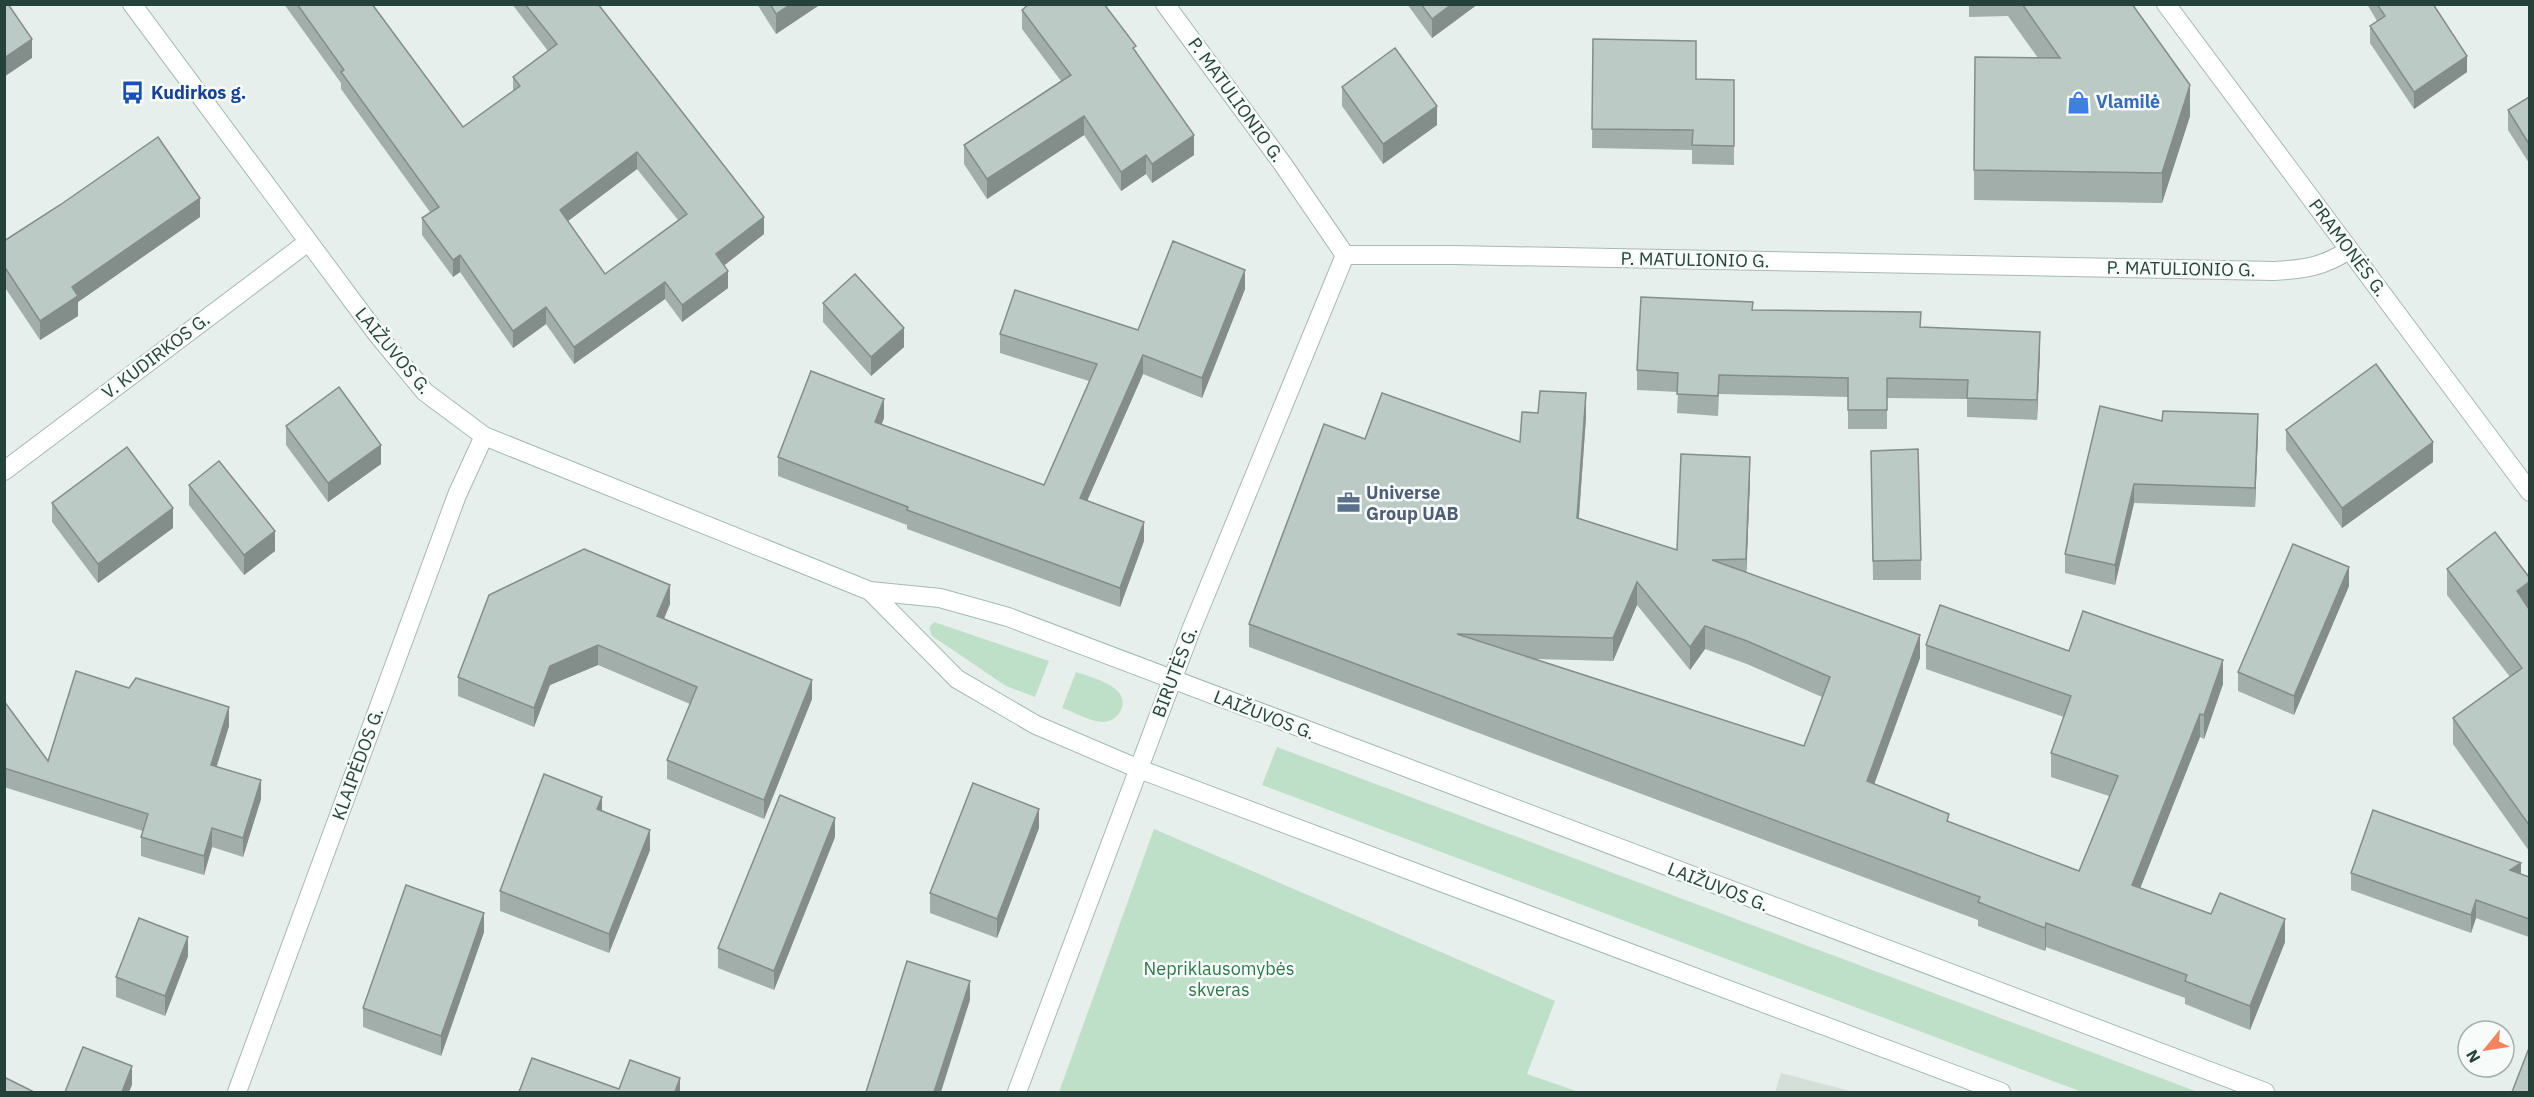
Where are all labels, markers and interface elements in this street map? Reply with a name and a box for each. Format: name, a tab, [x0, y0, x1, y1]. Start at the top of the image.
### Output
street label: P. MATULIONIO G.	[1183, 33, 1290, 167]
bus stop icon: Kudirkos g.	[120, 80, 146, 106]
place label: Kudirkos g.	[151, 81, 246, 104]
shop icon: Vlamilė	[2065, 89, 2091, 115]
place label: Vlamilė	[2096, 90, 2160, 113]
street label: PRAMONĖS G.	[2304, 194, 2393, 301]
street label: P. MATULIONIO G.	[1620, 247, 1770, 272]
street label: P. MATULIONIO G.	[2106, 256, 2256, 281]
street label: LAIŽUVOS G.	[350, 303, 436, 399]
street label: V. KUDIRKOS G.	[97, 308, 214, 404]
place label: Universe Group UAB	[1366, 481, 1459, 525]
office icon: Universe Group UAB	[1335, 490, 1361, 516]
street label: BIRUTĖS G.	[1147, 623, 1202, 720]
street label: LAIŽUVOS G.	[1210, 685, 1318, 744]
street label: KLAIPĖDOS G.	[327, 705, 388, 823]
street label: LAIŽUVOS G.	[1664, 857, 1772, 916]
park label: Nepriklausomybės skveras	[1144, 957, 1294, 1001]
north arrow	[2456, 1019, 2516, 1079]
text: N	[2461, 1046, 2485, 1067]

